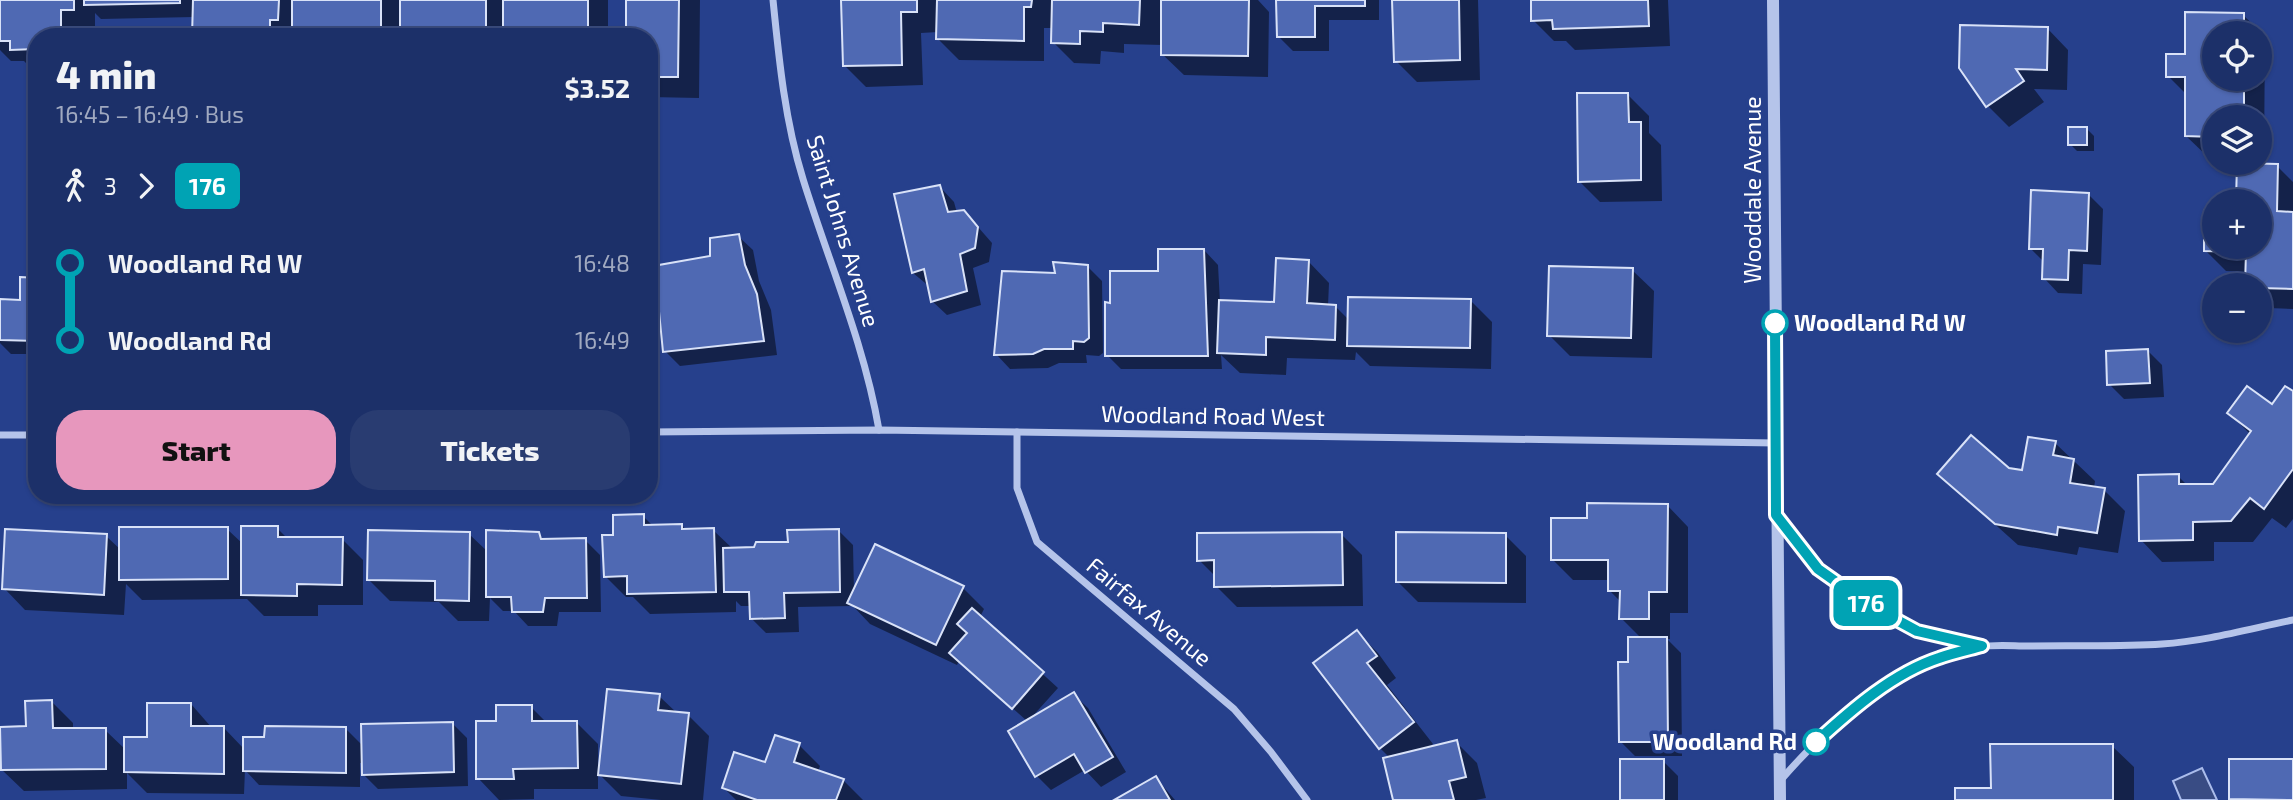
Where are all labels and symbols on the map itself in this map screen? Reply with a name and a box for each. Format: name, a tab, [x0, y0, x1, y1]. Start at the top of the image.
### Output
street label: Wooddale Avenue	[1738, 96, 1766, 284]
street label: Saint Johns Avenue	[801, 131, 886, 330]
place label: Woodland Rd W	[1794, 308, 1966, 336]
marker: Woodland Rd W	[1762, 310, 1788, 336]
street label: Woodland Road West	[1101, 399, 1325, 431]
street label: Fairfax Avenue	[1081, 551, 1218, 672]
line badge: 176	[1826, 580, 1906, 626]
place label: Woodland Rd	[1652, 727, 1797, 755]
marker: Woodland Rd	[1803, 729, 1829, 755]

